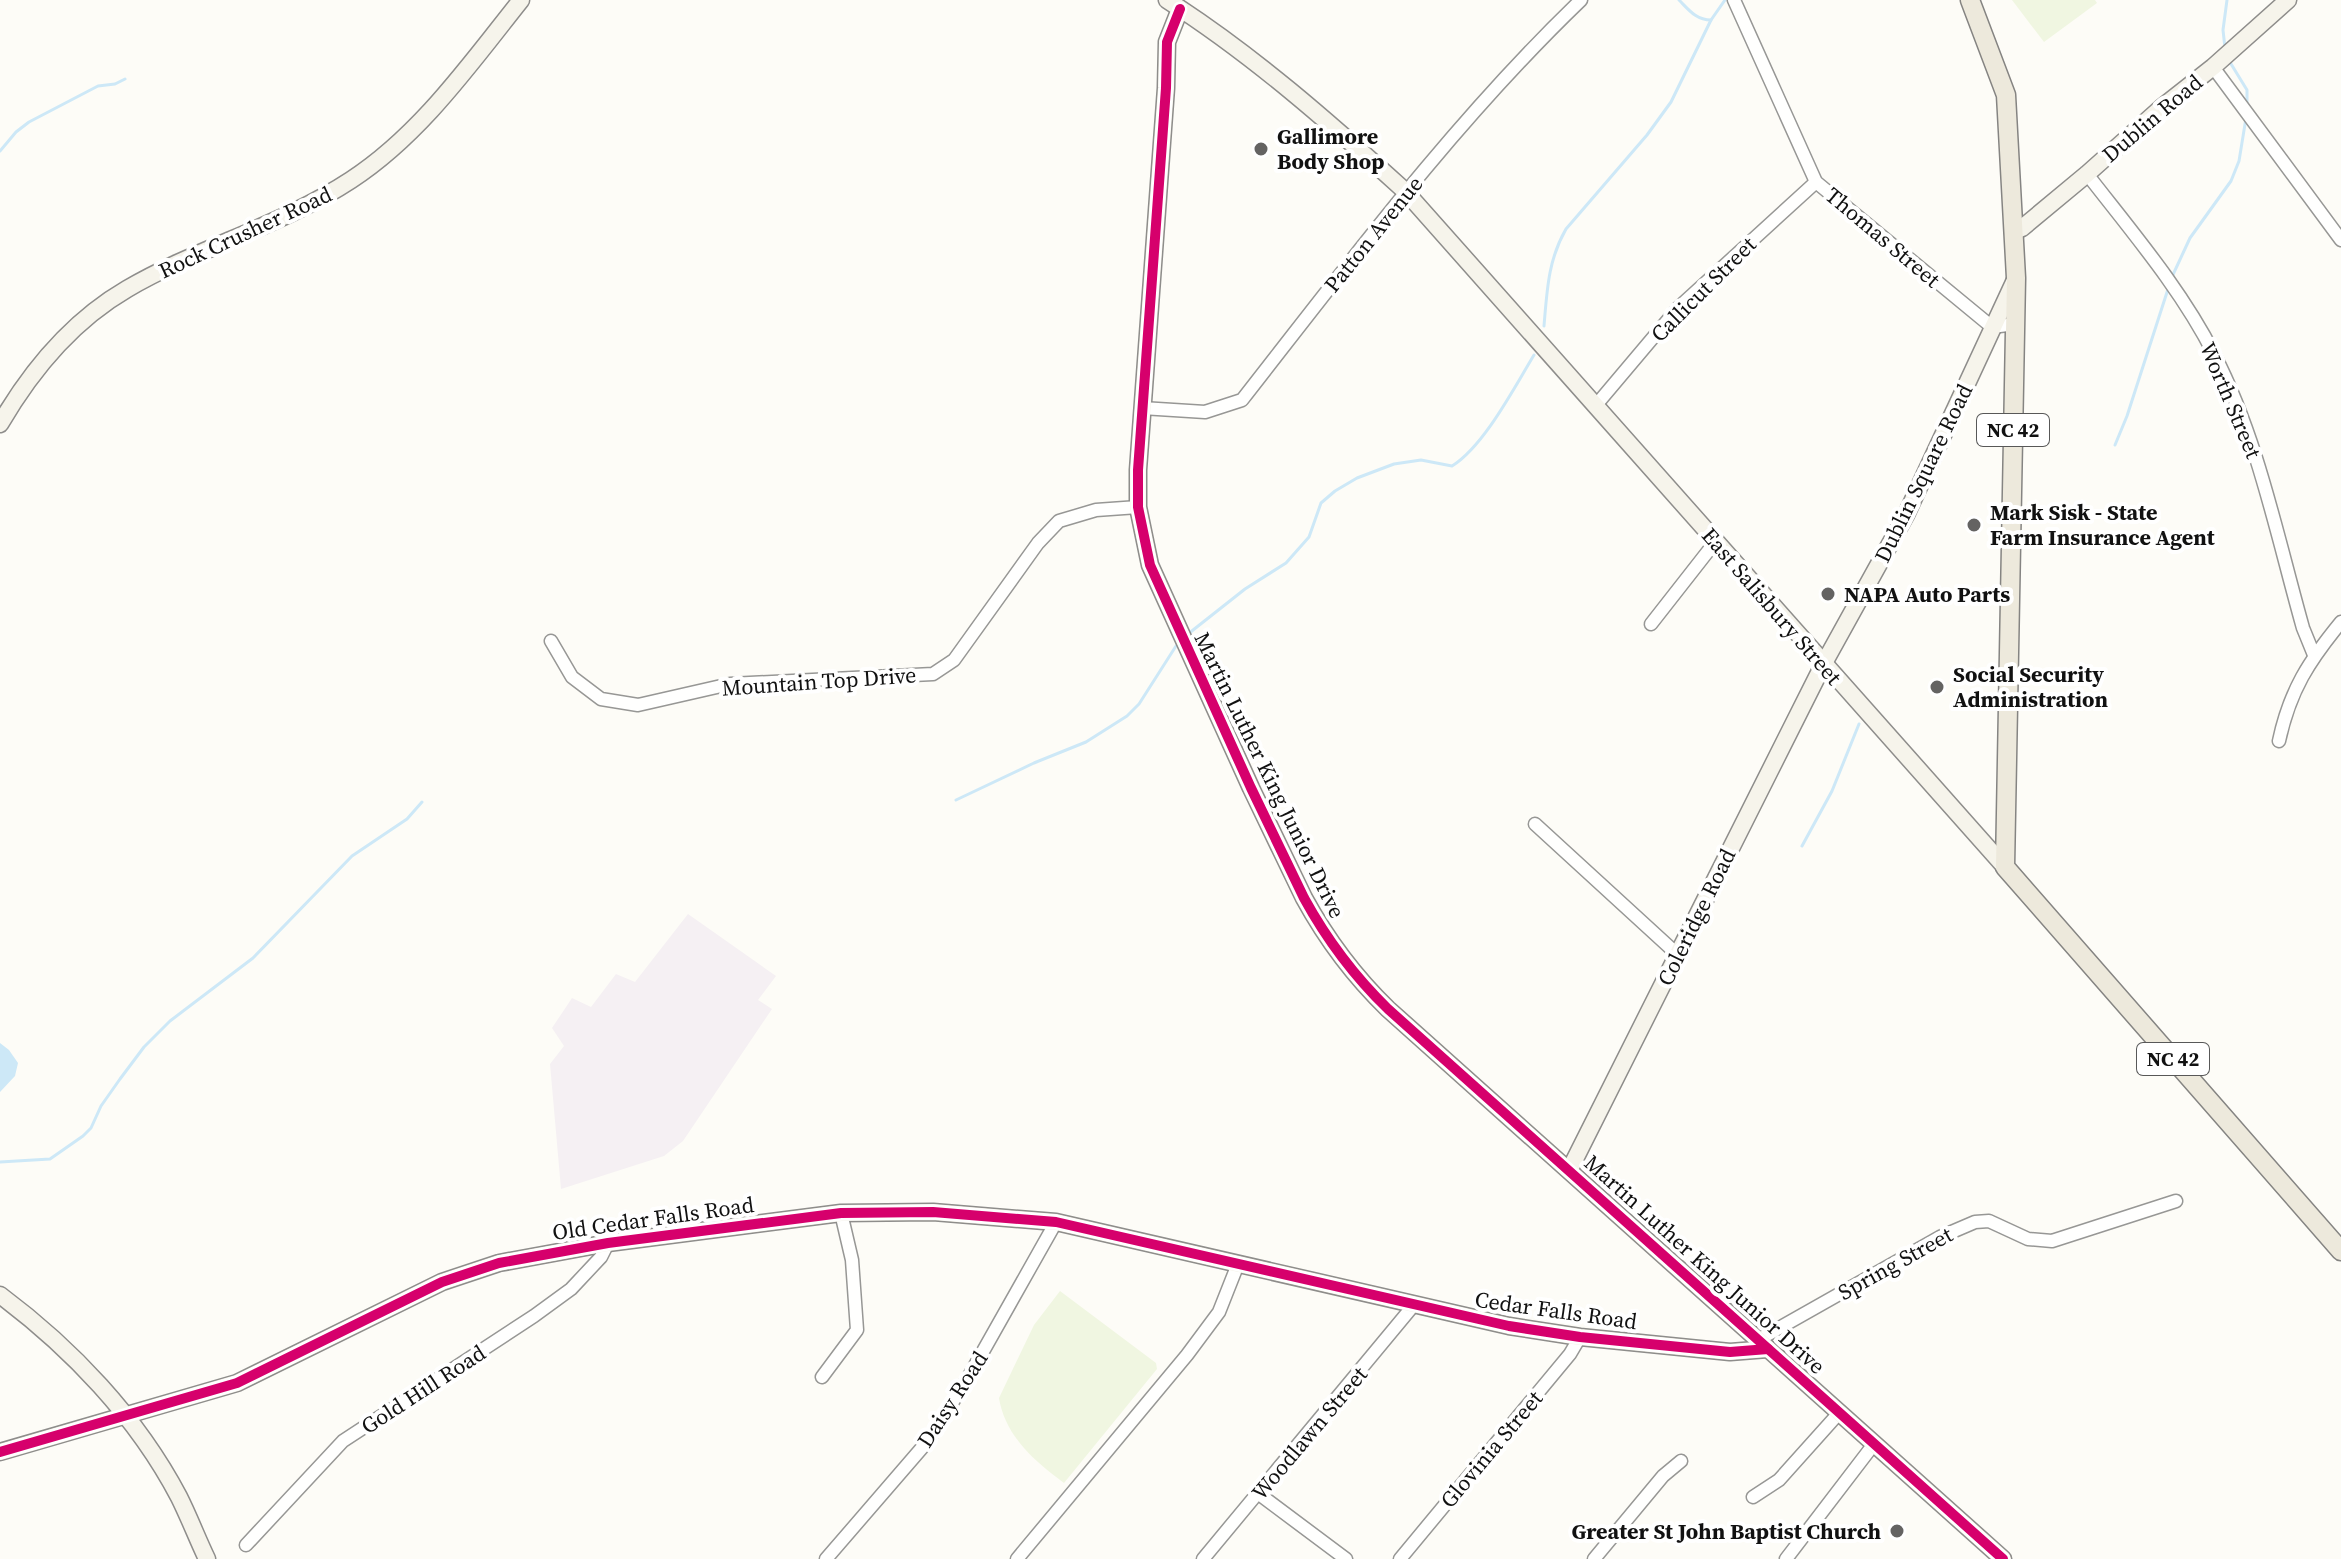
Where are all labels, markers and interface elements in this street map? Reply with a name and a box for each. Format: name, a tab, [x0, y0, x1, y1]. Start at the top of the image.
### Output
street label: Dublin Road	[2095, 67, 2209, 169]
place label: Gallimore Body Shop	[1277, 121, 1384, 176]
marker: Gallimore Body Shop	[1252, 140, 1270, 158]
street label: Patton Avenue	[1317, 170, 1429, 298]
street label: Rock Crusher Road	[154, 178, 337, 285]
street label: Thomas Street	[1819, 180, 1947, 294]
street label: Callicut Street	[1644, 229, 1763, 348]
street label: Worth Street	[2193, 337, 2269, 464]
street label: Dublin Square Road	[1867, 378, 1979, 567]
road number: NC 42	[1977, 414, 2049, 446]
place label: Mark Sisk - State Farm Insurance Agent	[1990, 497, 2216, 552]
marker: Mark Sisk - State Farm Insurance Agent	[1965, 516, 1983, 534]
street label: East Salisbury Street	[1695, 521, 1849, 692]
place label: NAPA Auto Parts	[1844, 579, 2010, 609]
marker: NAPA Auto Parts	[1819, 585, 1837, 603]
street label: Martin Luther King Junior Drive	[1188, 627, 1352, 923]
street label: Mountain Top Drive	[721, 659, 917, 703]
place label: Social Security Administration	[1953, 659, 2108, 714]
marker: Social Security Administration	[1928, 678, 1946, 696]
street label: Coleridge Road	[1650, 843, 1742, 991]
road number: NC 42	[2137, 1043, 2209, 1075]
street label: Martin Luther King Junior Drive	[1578, 1148, 1832, 1380]
street label: Old Cedar Falls Road	[550, 1189, 756, 1247]
street label: Spring Street	[1832, 1219, 1958, 1307]
street label: Cedar Falls Road	[1473, 1284, 1640, 1336]
street label: Gold Hill Road	[355, 1337, 492, 1441]
street label: Daisy Road	[910, 1345, 995, 1453]
street label: Woodlawn Street	[1244, 1359, 1374, 1506]
street label: Glovinia Street	[1433, 1383, 1549, 1514]
place label: Greater St John Baptist Church	[1571, 1516, 1881, 1546]
marker: Greater St John Baptist Church	[1888, 1522, 1906, 1540]

